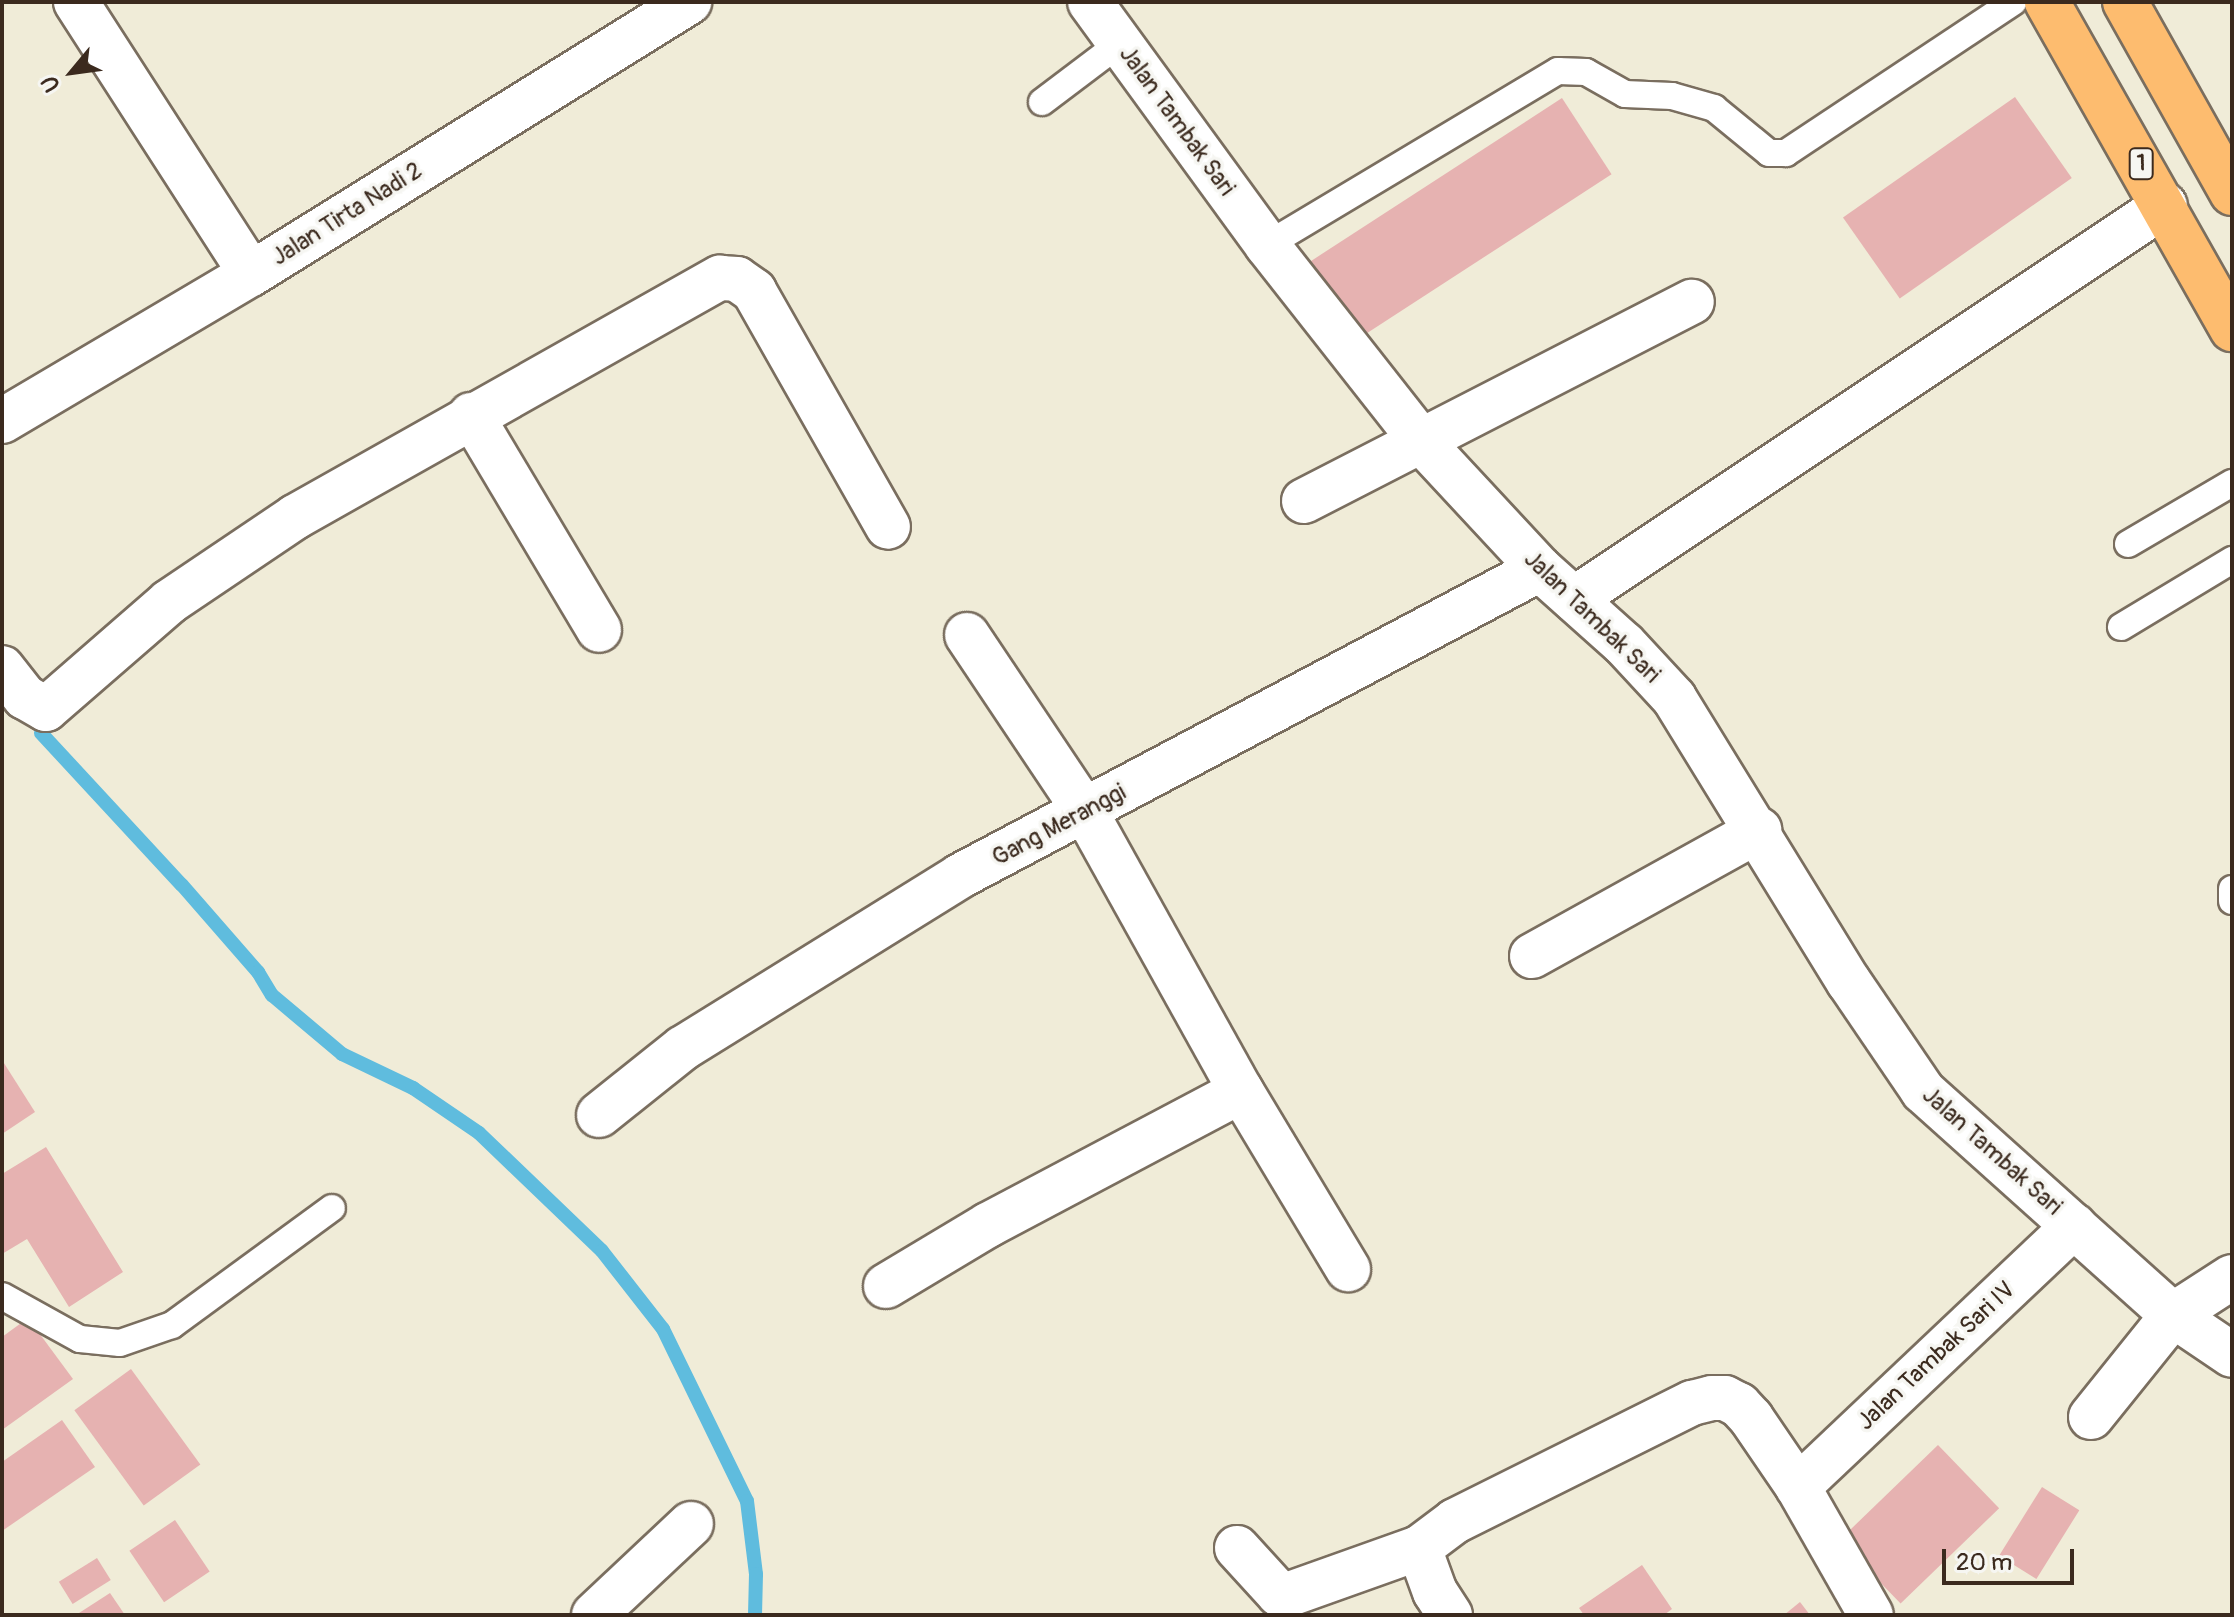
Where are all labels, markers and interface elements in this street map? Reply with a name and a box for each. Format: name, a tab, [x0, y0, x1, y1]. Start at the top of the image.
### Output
north arrow	[32, 32, 112, 112]
street label: Jalan Tambak Sari	[1113, 40, 1241, 202]
text: U	[35, 70, 67, 97]
road number: 1	[2127, 146, 2155, 182]
street label: Jalan Tirta Nadi 2	[267, 156, 427, 272]
street label: Jalan Tambak Sari	[1518, 545, 1666, 689]
street label: Gang Meranggi	[987, 778, 1131, 872]
street label: Jalan Tambak Sari	[1916, 1081, 2068, 1221]
street label: Jalan Tambak Sari IV	[1851, 1276, 2021, 1436]
scale bar	[1946, 1533, 2078, 1583]
text: 20 m	[1956, 1548, 2012, 1577]

